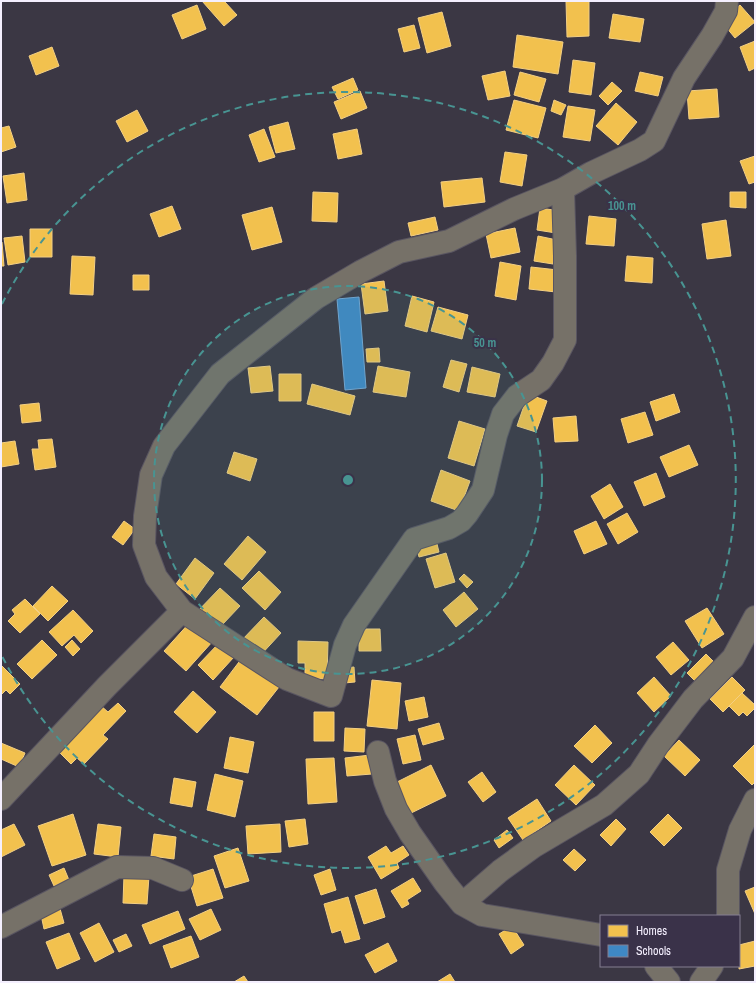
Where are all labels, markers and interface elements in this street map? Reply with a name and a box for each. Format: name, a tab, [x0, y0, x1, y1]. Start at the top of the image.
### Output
text: 100 m	[608, 198, 636, 214]
text: 50 m	[474, 335, 496, 351]
centre of rings	[341, 473, 355, 487]
legend	[600, 915, 740, 967]
text: Homes	[636, 923, 667, 939]
text: Schools	[636, 943, 671, 959]

